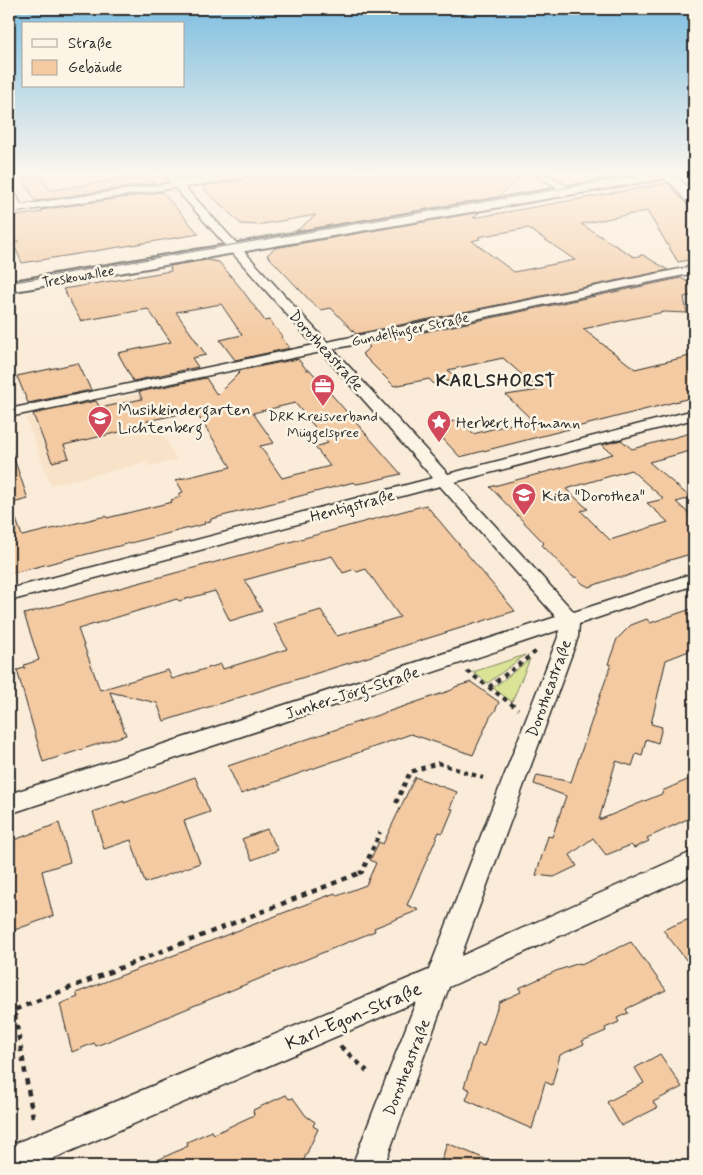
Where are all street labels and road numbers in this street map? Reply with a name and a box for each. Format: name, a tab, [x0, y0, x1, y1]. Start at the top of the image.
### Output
street label: Treskowallee	[41, 262, 116, 292]
street label: Dorotheastraße	[284, 306, 368, 396]
street label: Gundelfinger Straße	[350, 309, 471, 353]
street label: Hentigstraße	[308, 485, 397, 528]
street label: Dorotheastraße	[522, 637, 577, 740]
street label: Junker-Jörg-Straße	[283, 662, 423, 726]
street label: Karl-Egon-Straße	[282, 976, 426, 1057]
street label: Dorotheastraße	[379, 1016, 436, 1119]

